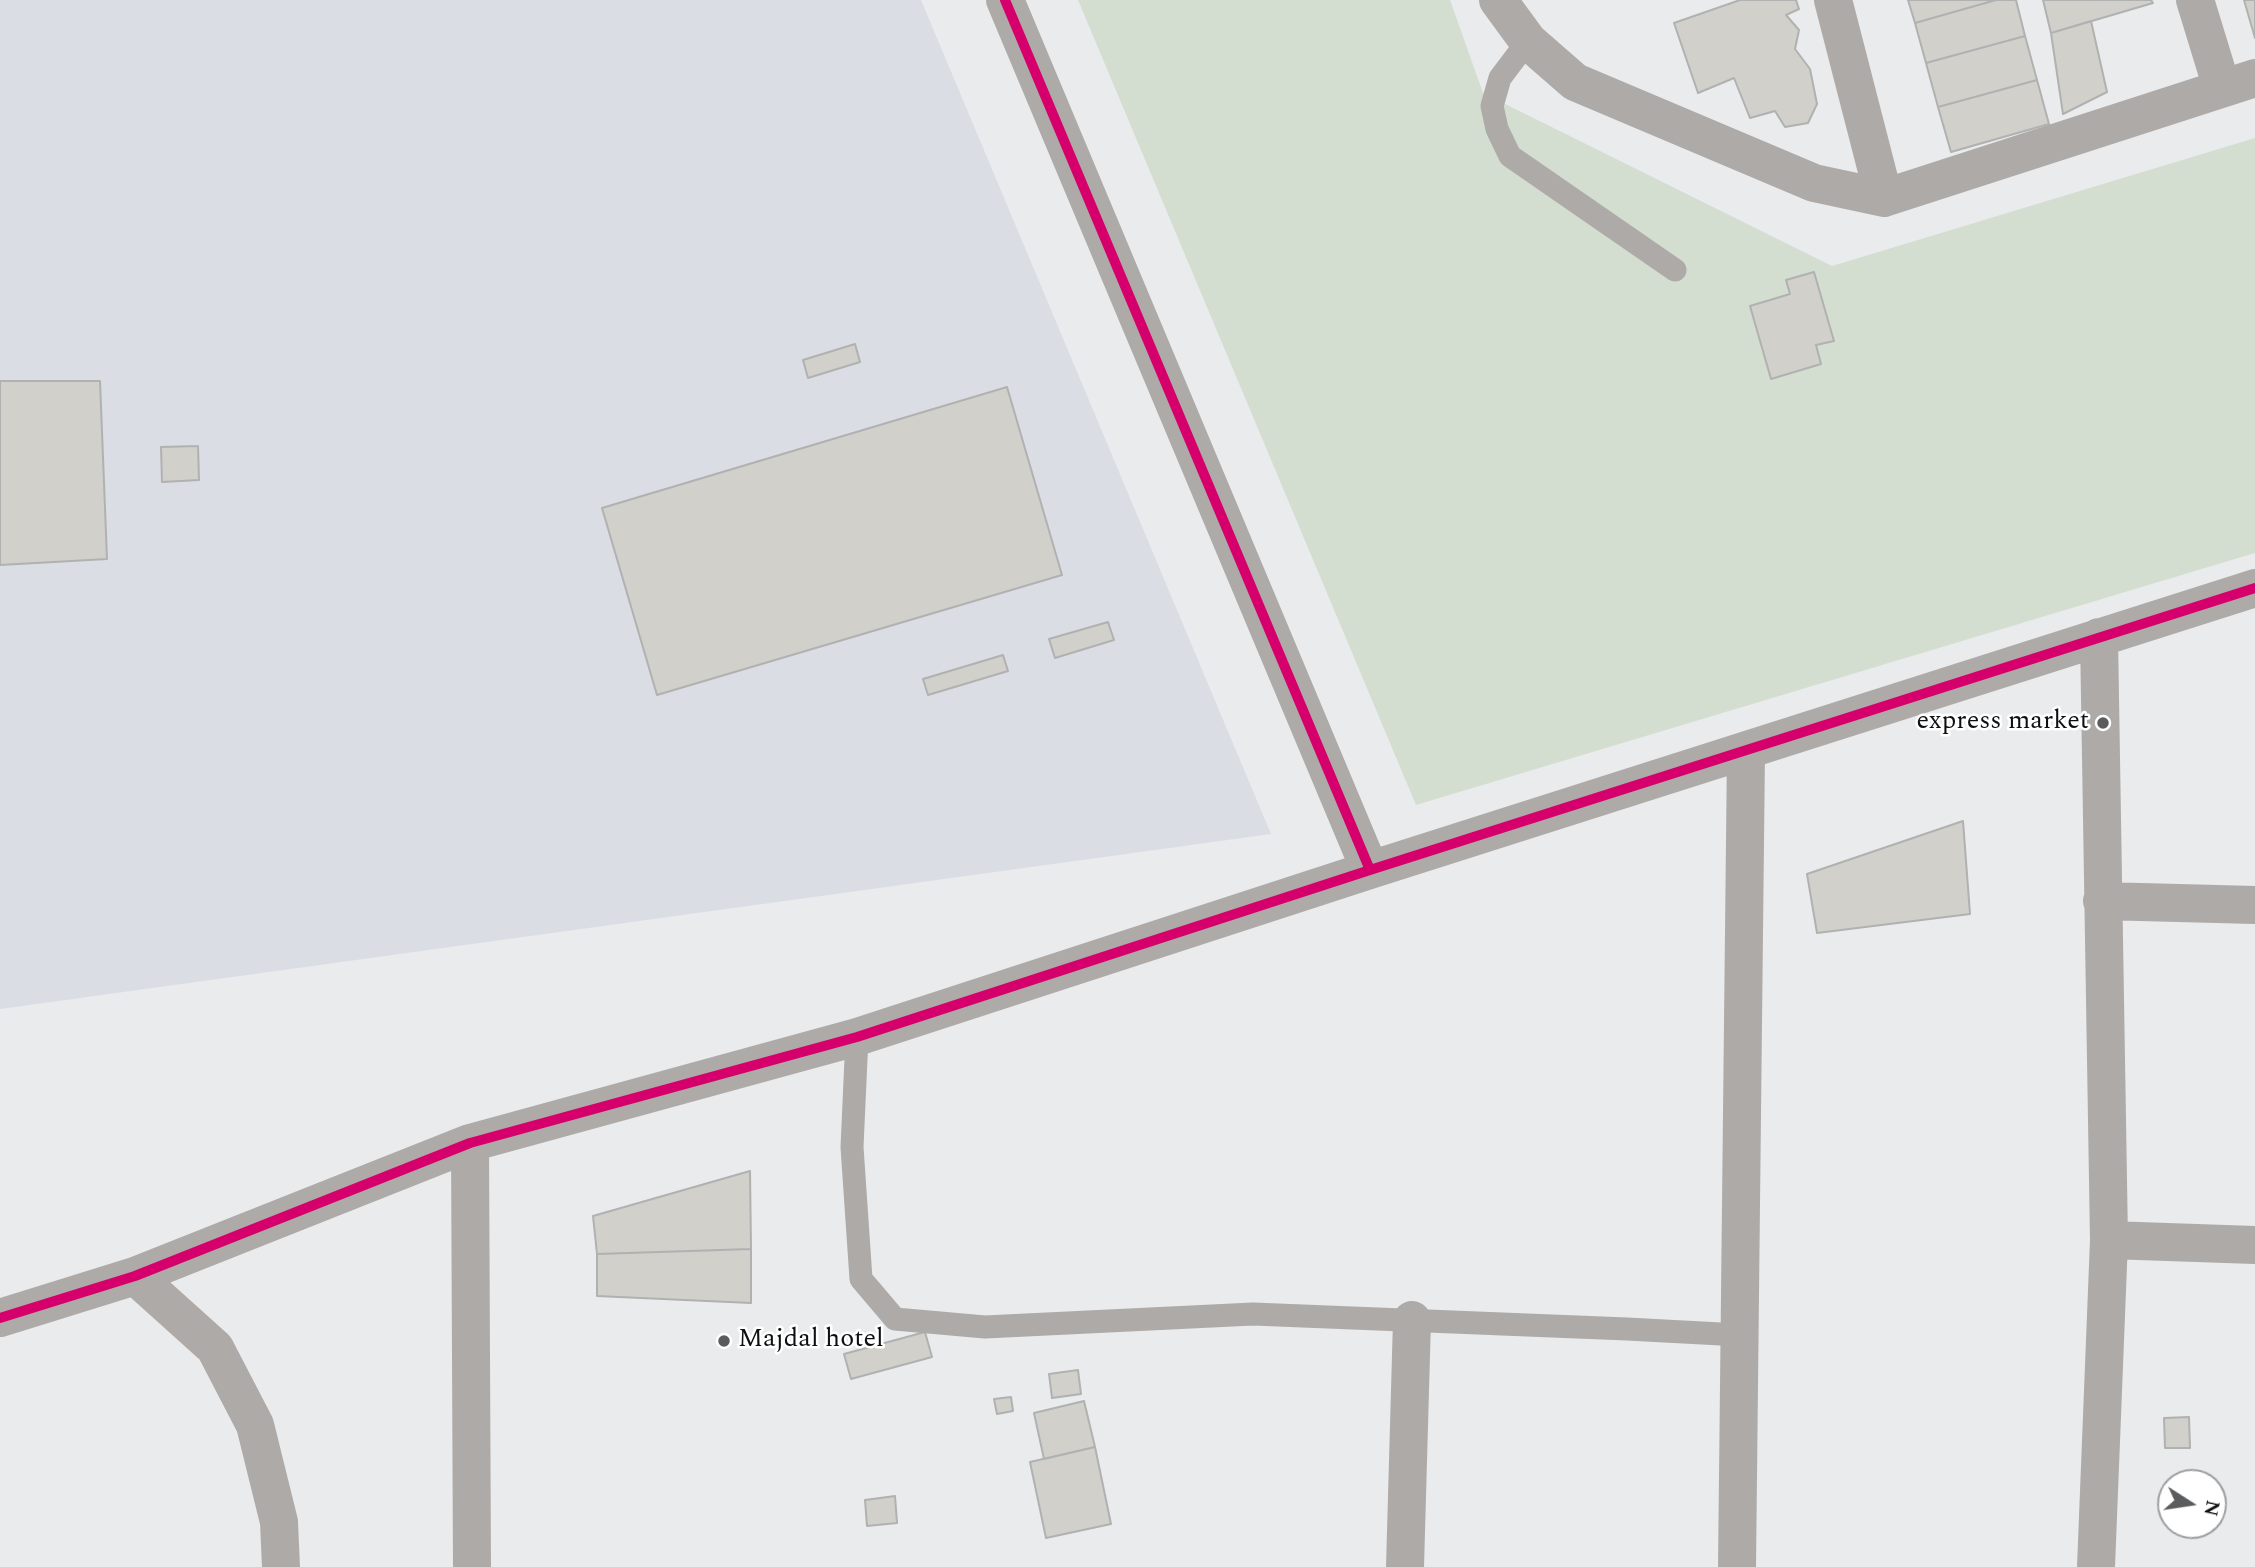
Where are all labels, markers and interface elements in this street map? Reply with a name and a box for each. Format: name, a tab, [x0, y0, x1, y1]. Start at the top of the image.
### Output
place label: express market	[1916, 707, 2089, 739]
marker: express market	[2095, 715, 2111, 731]
place label: Majdal hotel	[738, 1325, 884, 1357]
marker: Majdal hotel	[716, 1333, 732, 1349]
north arrow	[2157, 1469, 2227, 1539]
text: N	[2195, 1497, 2227, 1519]

